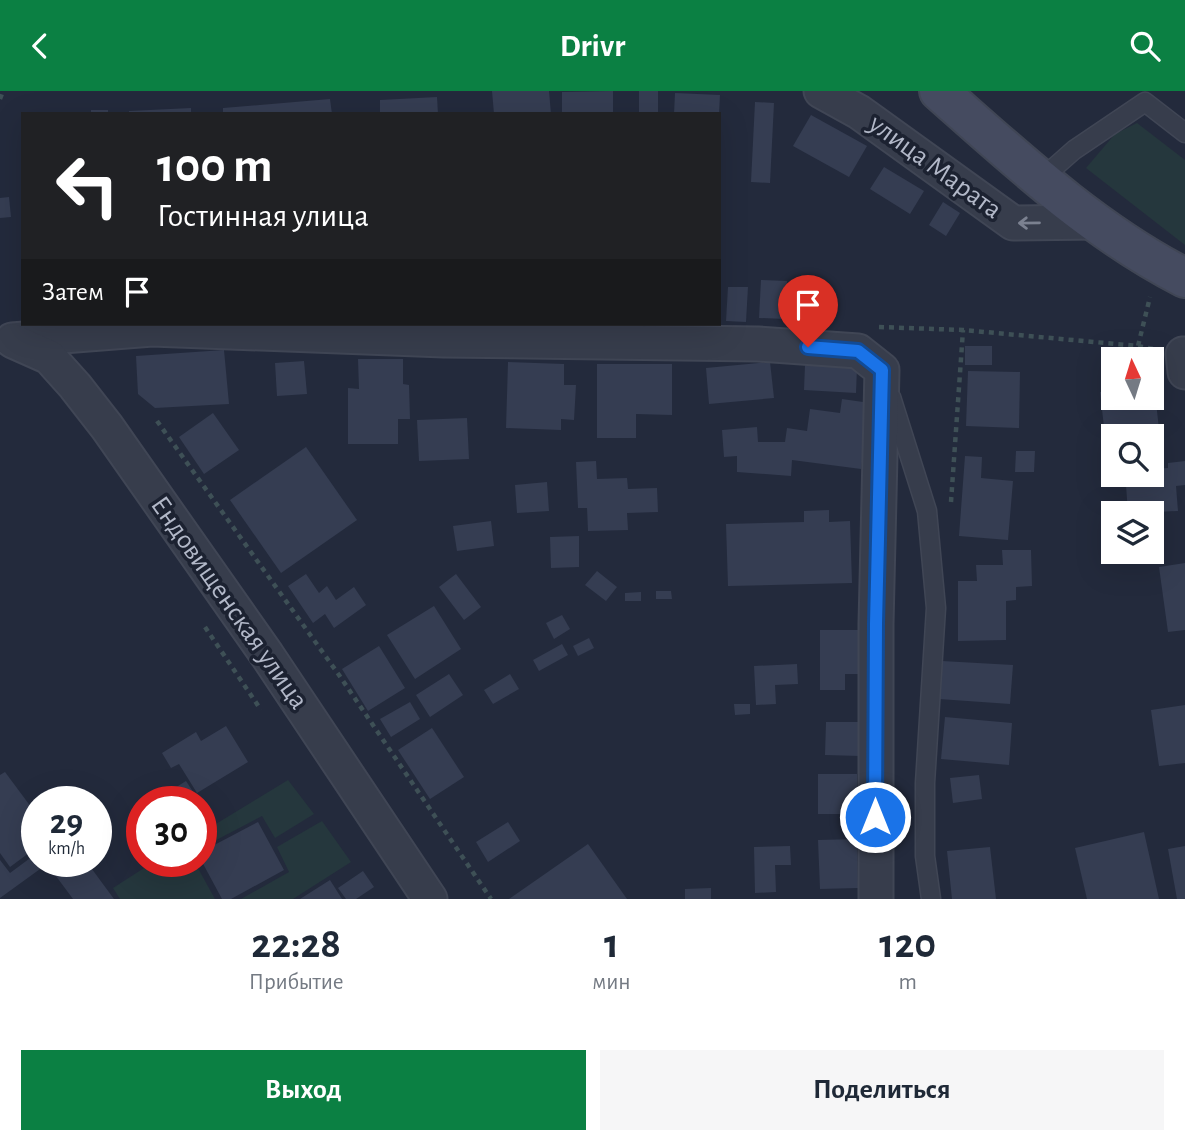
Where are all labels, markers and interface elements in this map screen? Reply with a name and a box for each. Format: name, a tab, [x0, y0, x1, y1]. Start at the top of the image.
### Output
icon: back	[21, 27, 59, 65]
icon: search	[1126, 27, 1164, 65]
text: Drivr	[560, 30, 625, 62]
street label: улица Марата	[863, 109, 1007, 224]
icon: left	[42, 140, 133, 231]
text: 100 m	[157, 142, 273, 191]
text: Гостинная улица	[157, 200, 369, 232]
one-way arrow	[1017, 216, 1040, 230]
icon: arrive	[118, 273, 156, 311]
pin	[778, 275, 838, 347]
text: Затем	[42, 279, 104, 305]
icon: arrive	[789, 286, 827, 324]
north arrow	[1101, 347, 1164, 409]
map controls	[1101, 347, 1164, 564]
button: search	[1101, 424, 1164, 487]
street label: Ендовищенская улица	[145, 491, 313, 715]
button: layers	[1101, 501, 1164, 564]
position arrow	[838, 780, 912, 854]
speed limit sign: 30	[126, 786, 217, 877]
text: 29	[50, 805, 83, 840]
text: km/h	[48, 840, 85, 858]
text: 22:28	[251, 923, 341, 965]
text: 1	[604, 923, 619, 965]
text: 120	[879, 923, 936, 965]
text: Прибытие	[249, 971, 344, 994]
text: мин	[592, 971, 631, 994]
text: m	[899, 971, 917, 994]
button: Выход	[21, 1050, 586, 1130]
button: Поделиться	[600, 1050, 1164, 1130]

